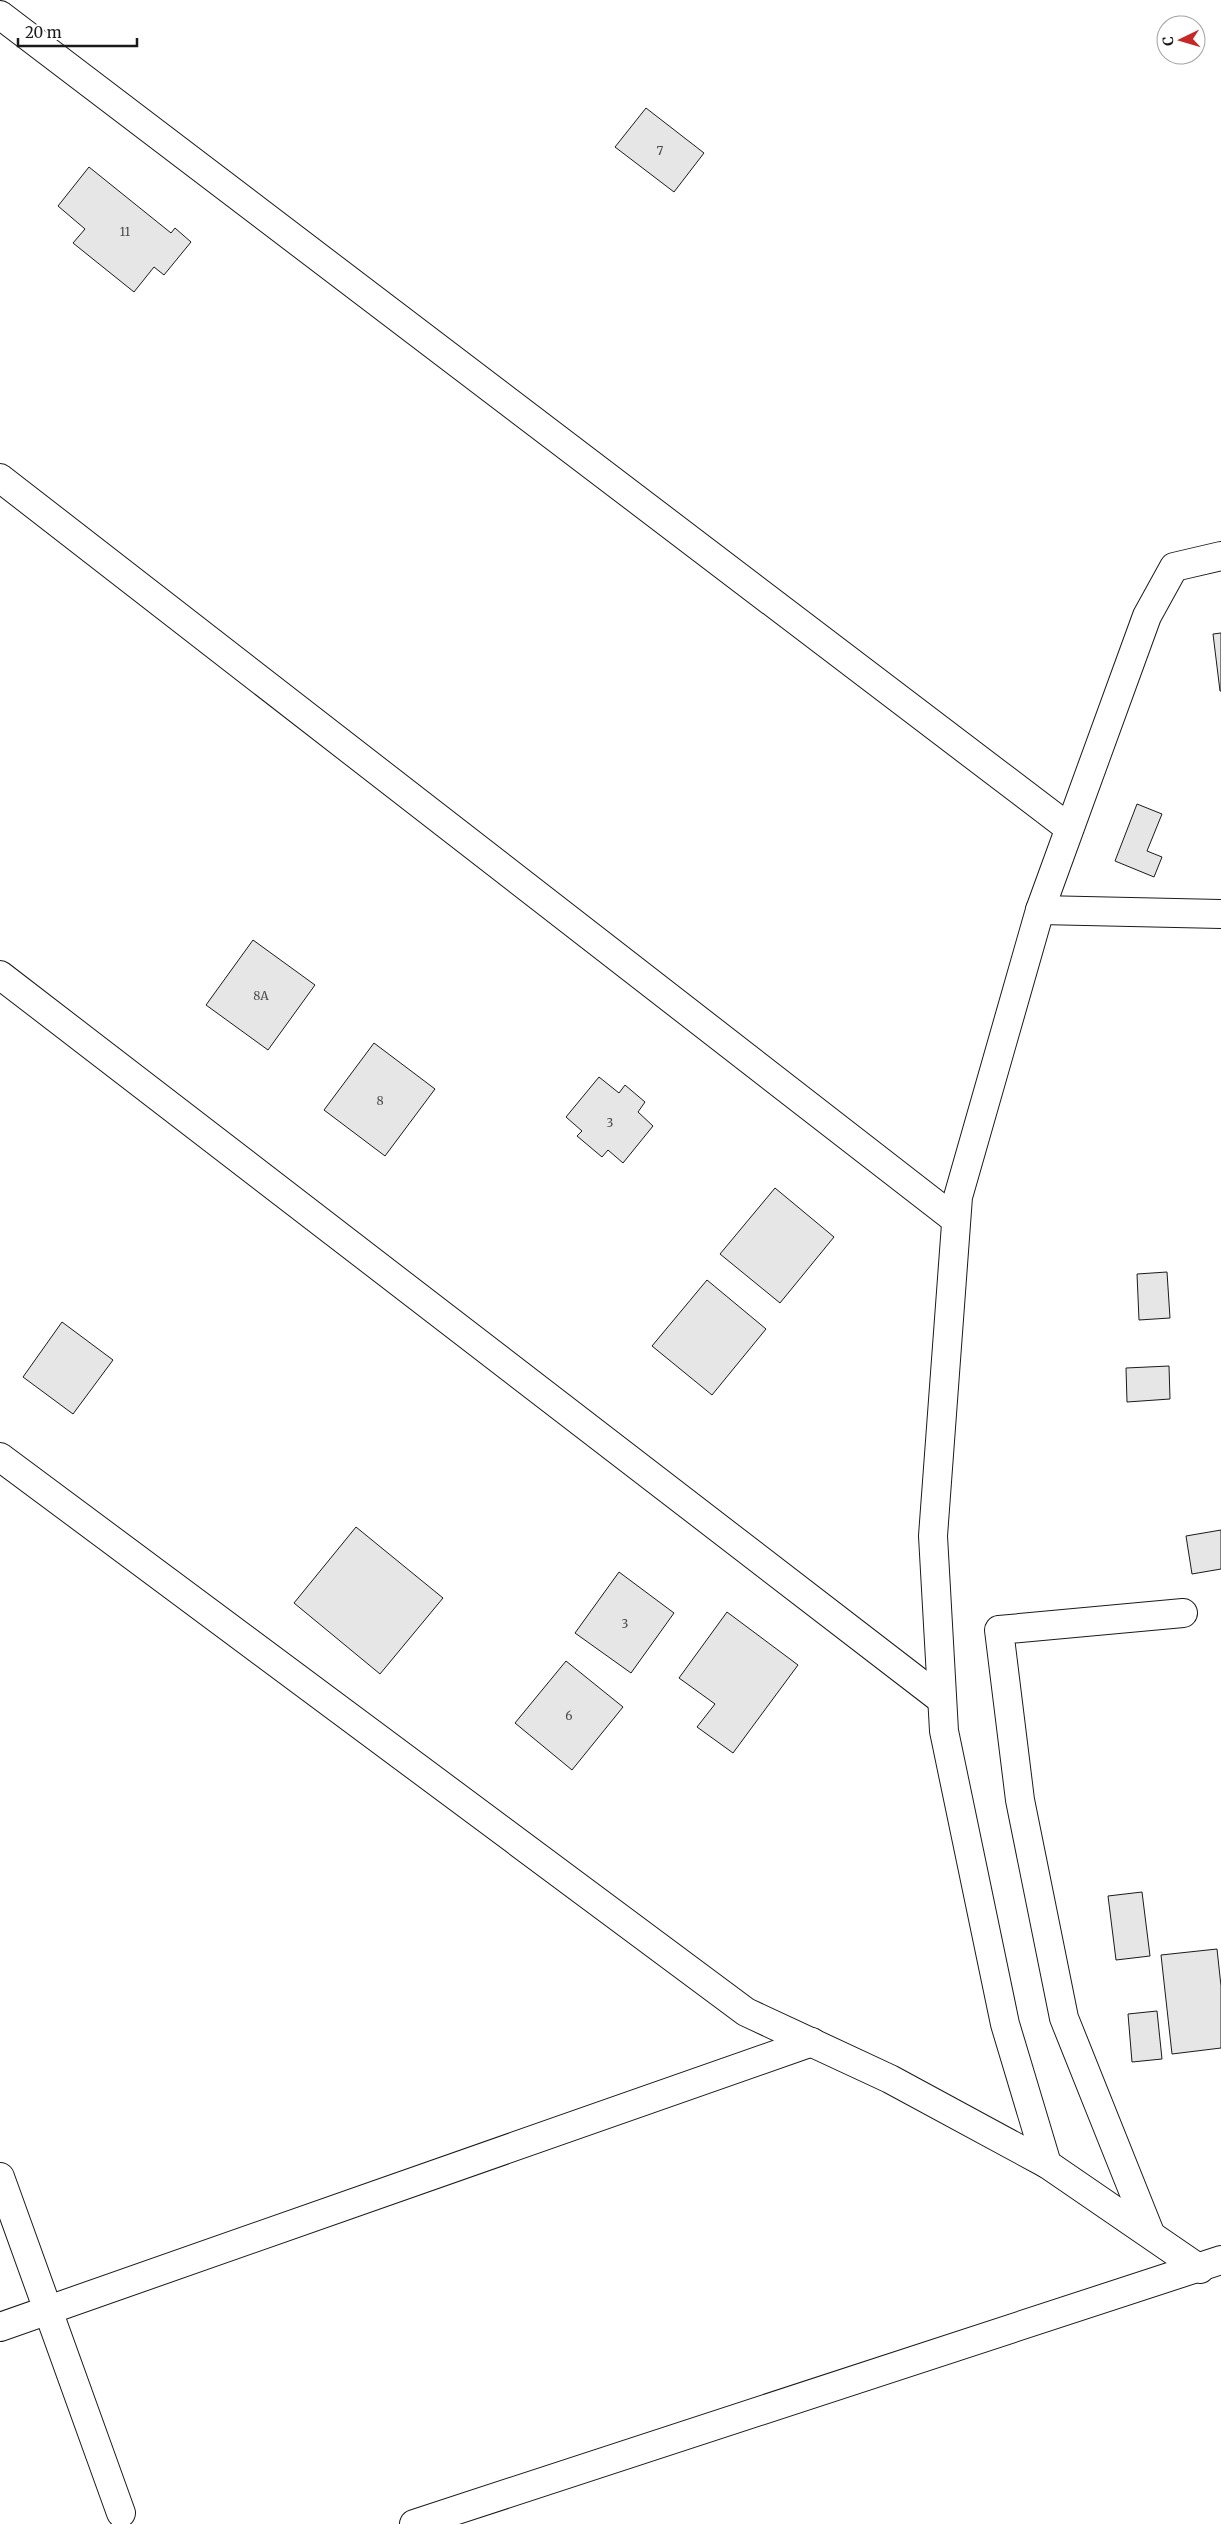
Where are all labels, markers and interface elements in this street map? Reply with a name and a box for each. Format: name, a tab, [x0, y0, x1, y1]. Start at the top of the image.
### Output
scale bar	[18, 15, 136, 47]
north arrow	[1156, 15, 1206, 65]
text: 20 m	[25, 23, 62, 42]
text: С	[1159, 36, 1177, 47]
house number: 7	[657, 143, 664, 158]
house number: 11	[120, 224, 131, 239]
house number: 8А	[253, 988, 269, 1003]
house number: 8	[376, 1093, 384, 1108]
house number: 3	[607, 1115, 614, 1130]
house number: 3	[622, 1616, 629, 1631]
house number: 6	[565, 1708, 573, 1723]

